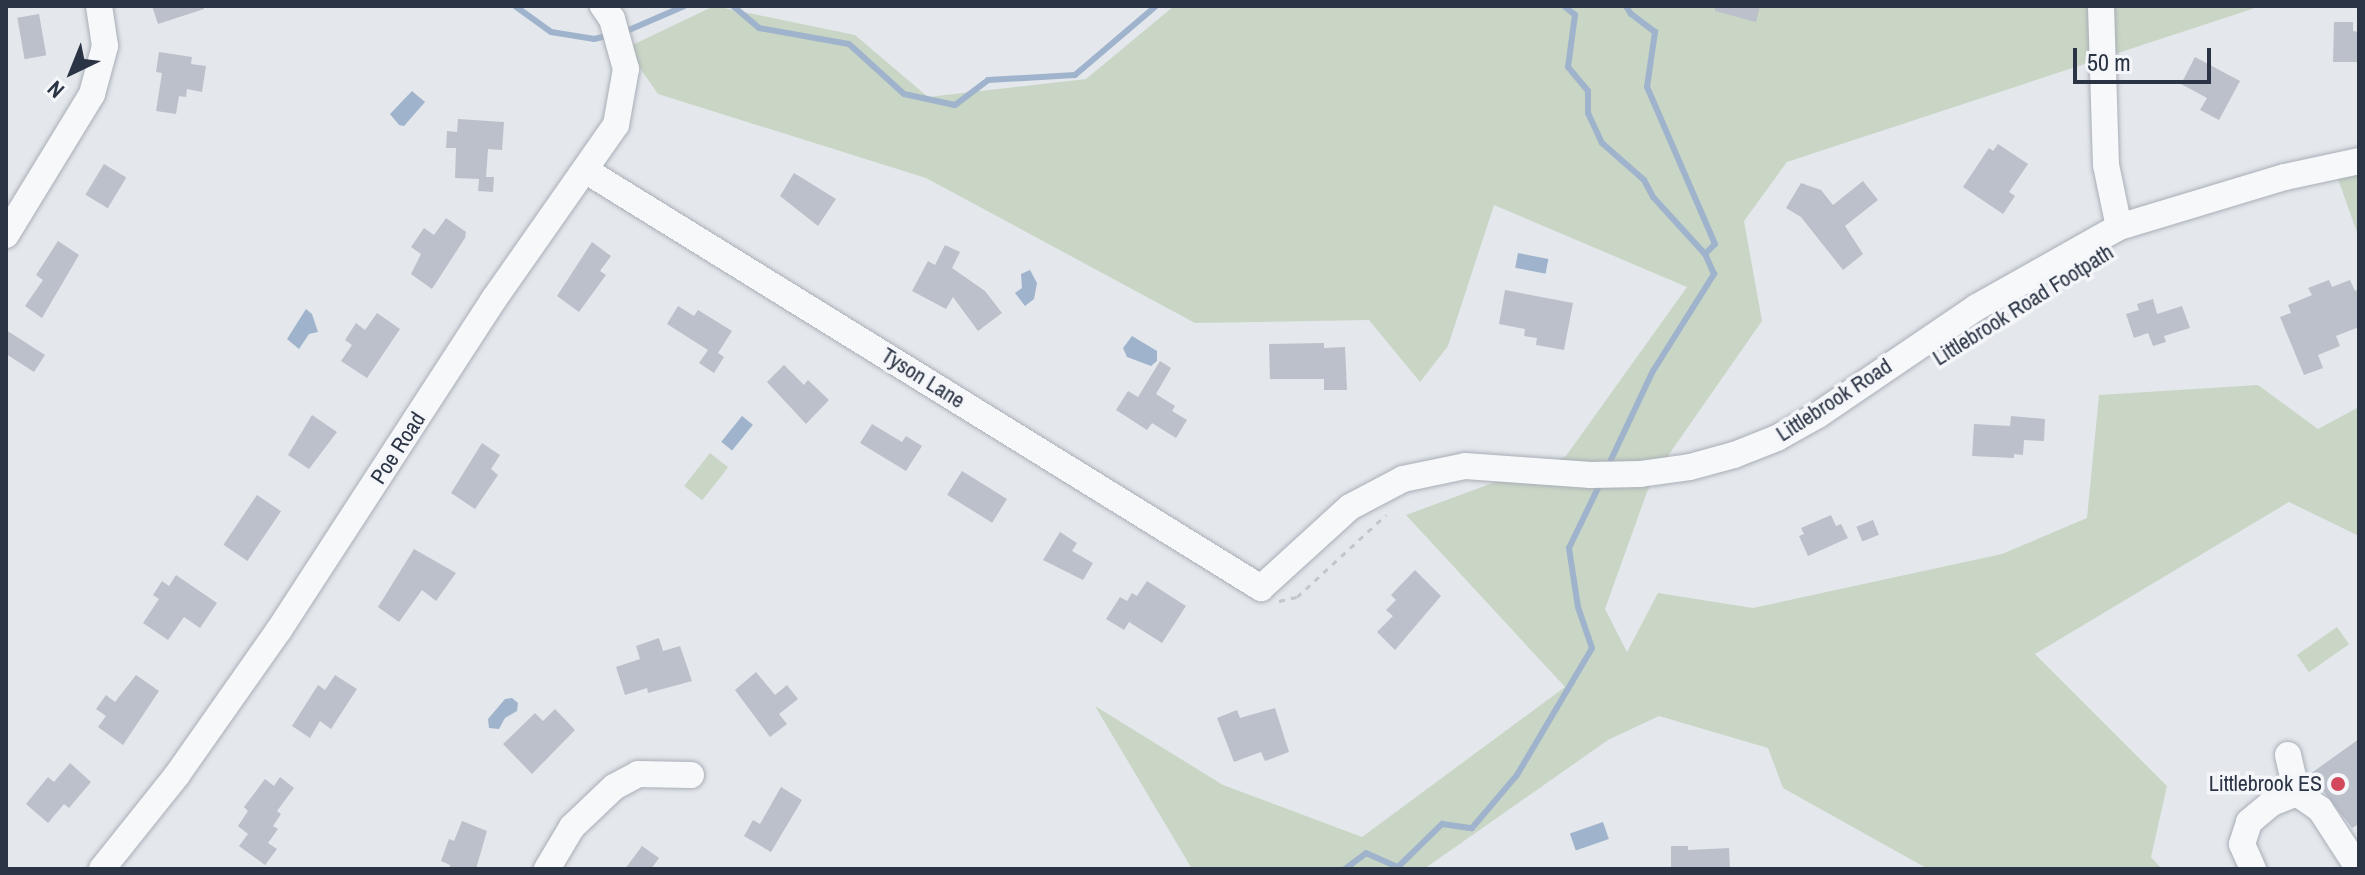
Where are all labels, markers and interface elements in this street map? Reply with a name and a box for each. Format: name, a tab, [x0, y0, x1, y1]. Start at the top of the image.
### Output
north arrow	[32, 32, 112, 112]
scale bar	[2077, 32, 2215, 82]
text: 50 m	[2087, 46, 2131, 78]
text: N	[41, 74, 71, 105]
street label: Littlebrook Road Footpath	[1928, 239, 2118, 371]
street label: Tyson Lane	[876, 342, 970, 414]
street label: Littlebrook Road	[1771, 353, 1897, 447]
street label: Poe Road	[365, 407, 431, 489]
place label: Littlebrook ES	[2209, 771, 2322, 797]
marker: Littlebrook ES	[2329, 775, 2347, 793]

